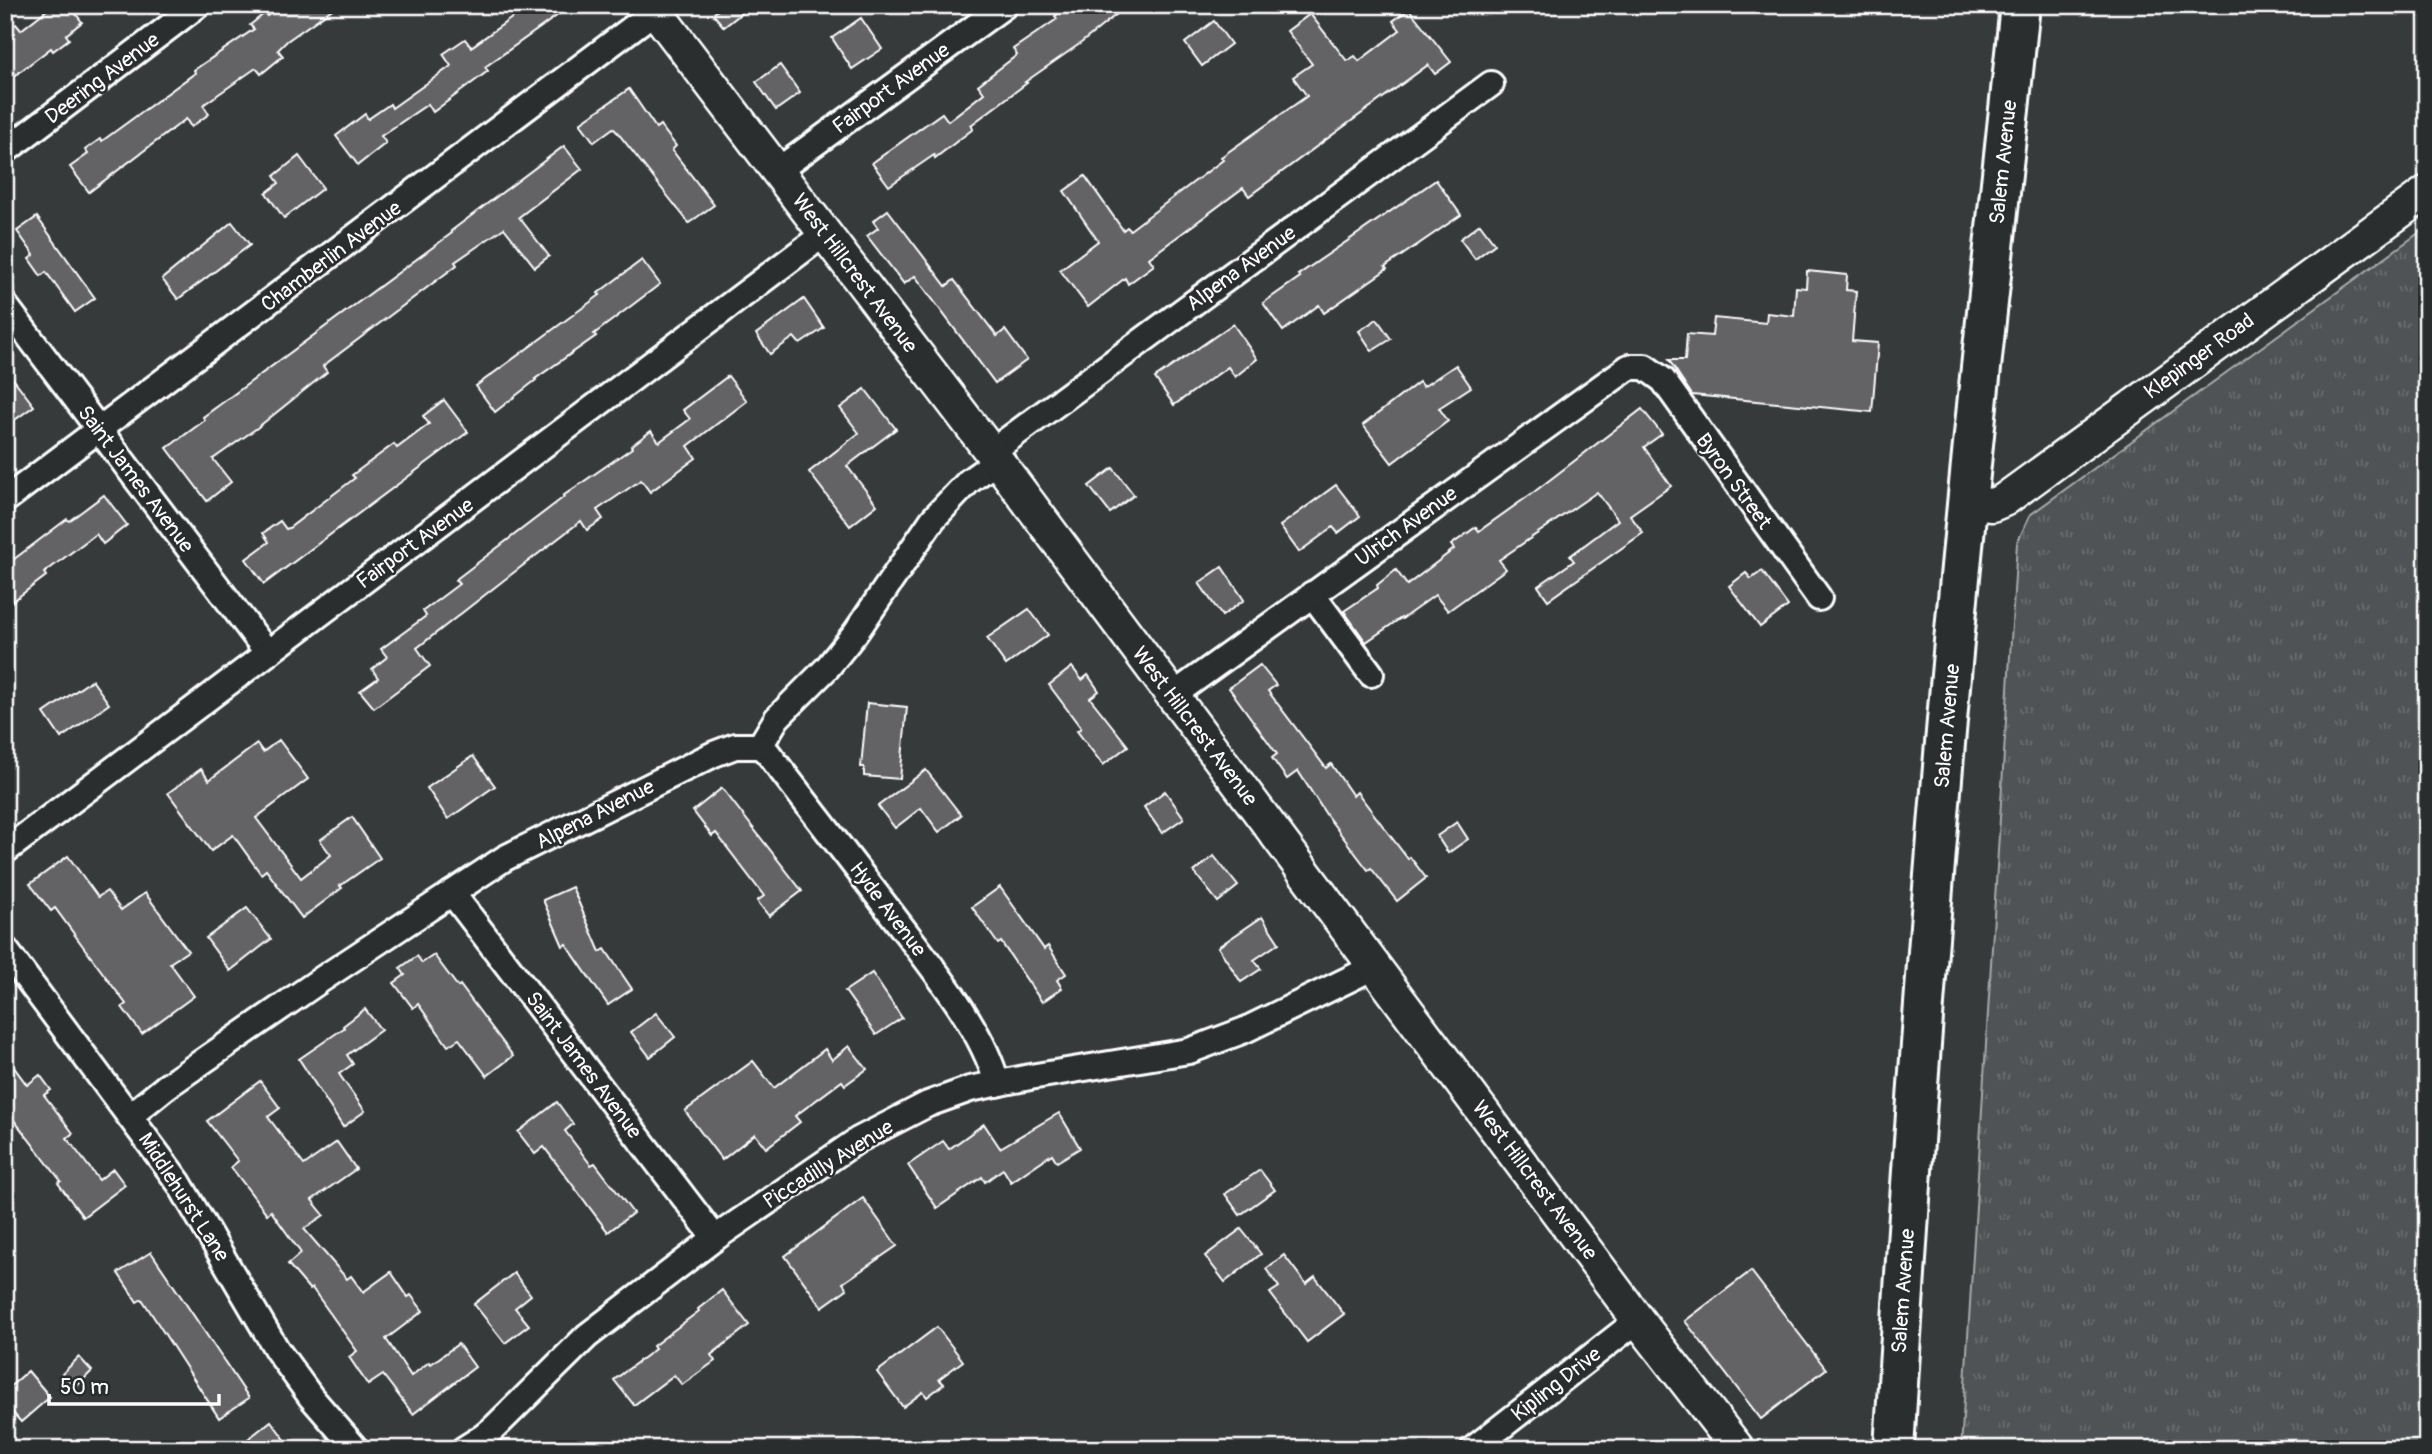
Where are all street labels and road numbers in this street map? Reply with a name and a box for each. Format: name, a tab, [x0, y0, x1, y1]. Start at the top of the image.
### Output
street label: Deering Avenue	[40, 26, 165, 130]
street label: Fairport Avenue	[827, 36, 956, 140]
street label: Salem Avenue	[1984, 98, 2024, 226]
street label: West Hillcrest Avenue	[786, 188, 924, 359]
street label: Chamberlin Avenue	[256, 194, 407, 318]
street label: Alpena Avenue	[1181, 219, 1302, 317]
street label: Klepinger Road	[2139, 307, 2260, 405]
street label: Saint James Avenue	[71, 400, 200, 559]
street label: Byron Street	[1690, 428, 1778, 535]
street label: Ulrich Avenue	[1350, 480, 1463, 573]
street label: Fairport Avenue	[351, 491, 480, 595]
street label: West Hillcrest Avenue	[1126, 641, 1264, 812]
street label: Salem Avenue	[1929, 662, 1966, 789]
street label: Alpena Avenue	[532, 773, 660, 856]
street label: Hyde Avenue	[843, 856, 933, 963]
street label: Saint James Avenue	[519, 986, 648, 1145]
street label: West Hillcrest Avenue	[1466, 1095, 1604, 1266]
street label: Piccadilly Avenue	[758, 1113, 899, 1215]
street label: Middlehurst Lane	[132, 1128, 236, 1267]
street label: Salem Avenue	[1886, 1227, 1921, 1354]
street label: Kipling Drive	[1506, 1341, 1607, 1428]

